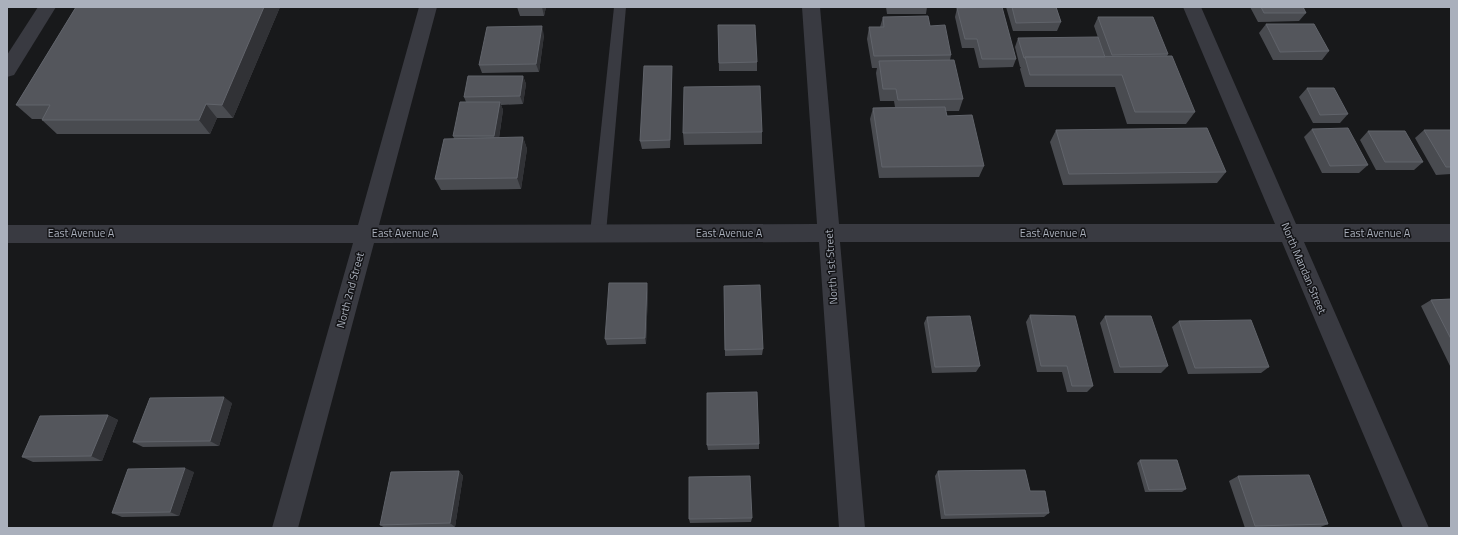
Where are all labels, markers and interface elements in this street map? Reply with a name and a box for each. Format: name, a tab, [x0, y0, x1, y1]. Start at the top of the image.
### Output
street label: North Mandan Street	[1278, 220, 1331, 316]
street label: East Avenue A	[48, 225, 115, 241]
street label: East Avenue A	[372, 225, 439, 241]
street label: East Avenue A	[696, 225, 763, 241]
street label: East Avenue A	[1020, 225, 1087, 241]
street label: East Avenue A	[1344, 225, 1411, 241]
street label: North 1st Street	[820, 229, 842, 305]
street label: North 2nd Street	[332, 250, 368, 330]

